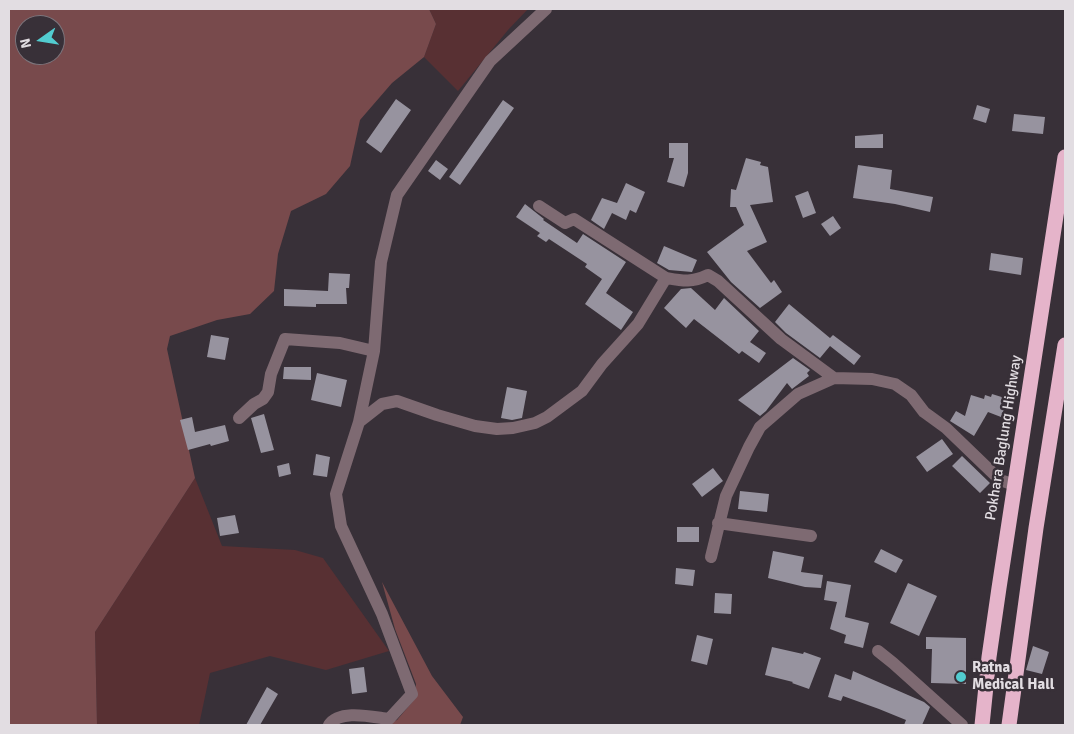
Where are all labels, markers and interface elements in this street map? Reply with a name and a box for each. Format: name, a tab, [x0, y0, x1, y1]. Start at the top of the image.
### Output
north arrow	[15, 15, 65, 65]
text: N	[16, 37, 35, 50]
street label: Pokhara Baglung Highway	[982, 354, 1026, 522]
place label: Ratna Medical Hall	[972, 659, 1055, 694]
marker: Ratna Medical Hall	[954, 670, 968, 684]

